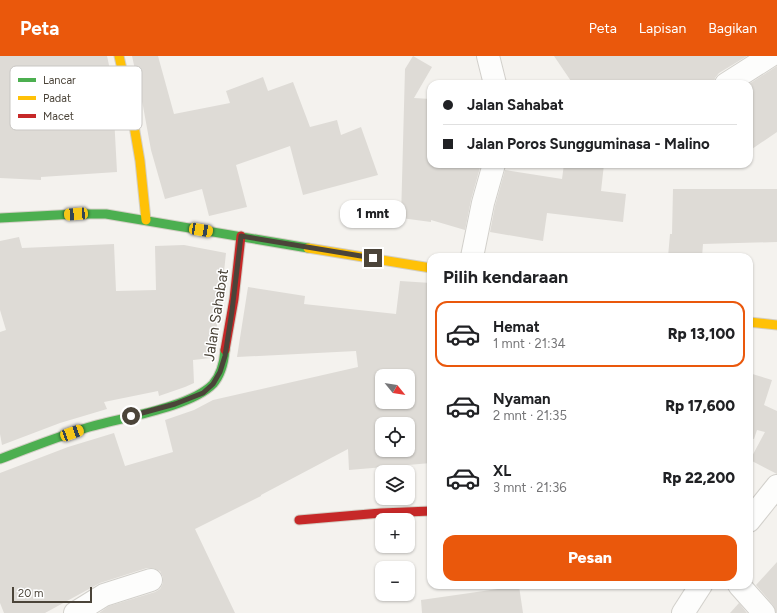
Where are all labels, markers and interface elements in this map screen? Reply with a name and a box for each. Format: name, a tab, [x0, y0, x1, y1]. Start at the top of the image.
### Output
text: Peta	[20, 17, 59, 40]
text: Peta	[589, 20, 617, 37]
text: Lapisan	[639, 20, 686, 37]
text: Bagikan	[708, 20, 757, 37]
legend	[10, 66, 142, 130]
text: Lancar	[43, 74, 76, 87]
text: Padat	[43, 92, 71, 105]
text: Jalan Sahabat	[467, 96, 564, 114]
text: Macet	[43, 110, 74, 123]
text: Jalan Poros Sungguminasa - Malino	[467, 135, 710, 153]
callout: 1 mnt	[340, 200, 406, 228]
text: 1 mnt	[357, 206, 389, 221]
car	[64, 207, 88, 221]
car	[188, 222, 214, 238]
route end	[364, 249, 382, 267]
text: Pilih kendaraan	[443, 266, 568, 288]
street label: Jalan Sahabat	[200, 267, 232, 363]
icon: car	[445, 316, 481, 352]
text: Hemat	[493, 318, 540, 336]
text: Rp 13,100	[668, 325, 735, 343]
text: 1 mnt · 21:34	[493, 336, 566, 351]
north arrow	[375, 369, 415, 409]
map controls	[375, 369, 415, 601]
icon: car	[445, 388, 481, 424]
text: Nyaman	[493, 390, 551, 408]
text: Rp 17,600	[665, 397, 735, 415]
route start	[122, 407, 140, 425]
text: 2 mnt · 21:35	[493, 408, 567, 423]
button: locate	[375, 417, 415, 457]
car	[59, 423, 85, 443]
icon: car	[445, 460, 481, 496]
text: XL	[493, 462, 511, 480]
button: layers	[375, 465, 415, 505]
text: Rp 22,200	[663, 469, 735, 487]
text: 3 mnt · 21:36	[493, 480, 567, 495]
button: +	[375, 513, 415, 553]
button: Pesan	[443, 535, 737, 581]
button: −	[375, 561, 415, 601]
scale bar	[12, 585, 92, 604]
text: 20 m	[18, 587, 43, 600]

